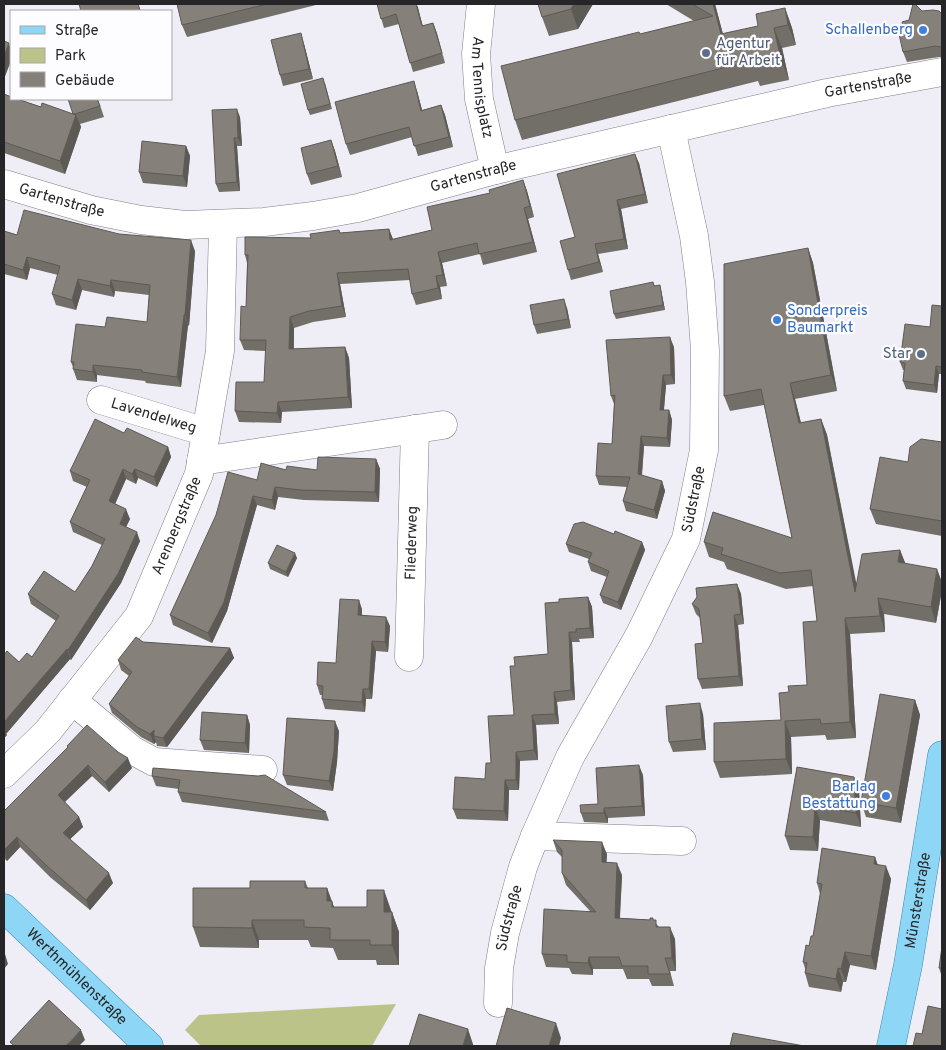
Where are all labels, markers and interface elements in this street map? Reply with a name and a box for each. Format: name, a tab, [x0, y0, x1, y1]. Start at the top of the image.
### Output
legend	[10, 10, 172, 100]
place label: Schallenberg	[825, 21, 913, 40]
text: Straße	[55, 22, 99, 41]
marker: Schallenberg	[917, 24, 929, 36]
place label: Agentur für Arbeit	[716, 35, 780, 71]
street label: Am Tennisplatz	[466, 36, 497, 140]
text: Park	[55, 47, 86, 66]
marker: Agentur für Arbeit	[700, 47, 712, 59]
street label: Gartenstraße	[823, 68, 913, 103]
text: Gebäude	[55, 72, 115, 91]
street label: Gartenstraße	[428, 156, 518, 197]
street label: Gartenstraße	[16, 179, 106, 222]
place label: Sonderpreis Baumarkt	[787, 302, 868, 338]
marker: Sonderpreis Baumarkt	[771, 314, 783, 326]
place label: Star	[883, 345, 911, 364]
marker: Star	[915, 348, 927, 360]
street label: Lavendelweg	[108, 394, 199, 438]
street label: Südstraße	[678, 464, 710, 535]
street label: Arenbergstraße	[148, 474, 206, 578]
street label: Fliederweg	[402, 506, 422, 581]
place label: Barlag Bestattung	[802, 778, 876, 814]
marker: Barlag Bestattung	[880, 790, 892, 802]
street label: Münsterstraße	[901, 851, 936, 950]
street label: Südstraße	[493, 883, 527, 953]
street label: Werthmühlenstraße	[22, 924, 131, 1030]

